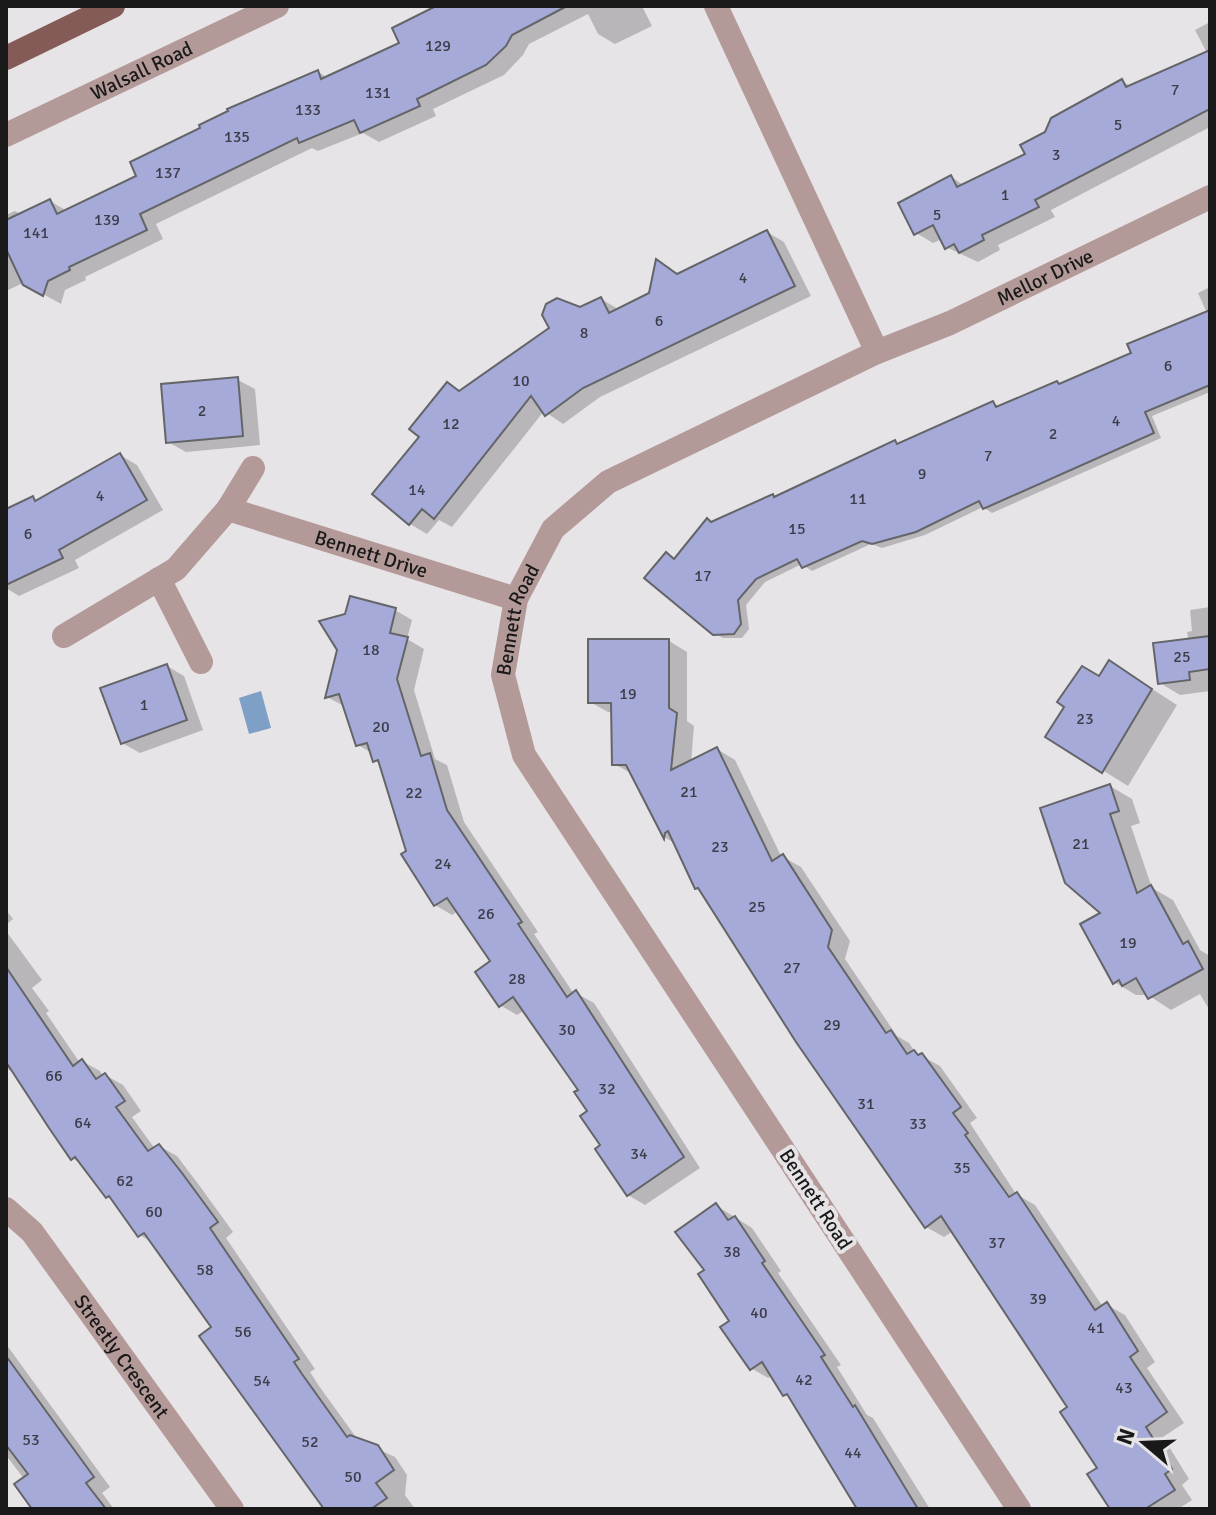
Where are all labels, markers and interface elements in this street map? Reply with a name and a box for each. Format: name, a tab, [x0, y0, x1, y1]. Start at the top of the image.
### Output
street label: Walsall Road	[87, 36, 197, 106]
house number: 129	[425, 36, 451, 56]
house number: 7	[1171, 80, 1179, 100]
house number: 131	[365, 83, 391, 103]
house number: 133	[295, 100, 321, 120]
house number: 5	[1114, 115, 1122, 135]
house number: 135	[224, 127, 250, 147]
house number: 3	[1052, 145, 1060, 165]
house number: 137	[155, 163, 181, 183]
house number: 1	[1001, 185, 1009, 205]
house number: 5	[933, 205, 941, 225]
house number: 139	[94, 210, 120, 230]
house number: 141	[23, 223, 49, 243]
street label: Mellor Drive	[993, 243, 1098, 312]
house number: 4	[739, 268, 748, 288]
house number: 6	[655, 311, 663, 331]
house number: 8	[580, 323, 588, 343]
house number: 6	[1164, 356, 1172, 376]
house number: 10	[512, 371, 530, 391]
house number: 2	[198, 401, 206, 421]
house number: 4	[1112, 411, 1121, 431]
house number: 12	[442, 414, 460, 434]
house number: 2	[1049, 424, 1057, 444]
house number: 7	[984, 446, 992, 466]
house number: 9	[918, 464, 926, 484]
house number: 14	[408, 480, 426, 500]
house number: 4	[96, 486, 105, 506]
house number: 11	[849, 489, 867, 509]
house number: 15	[788, 519, 806, 539]
house number: 6	[24, 524, 32, 544]
street label: Bennett Drive	[311, 525, 431, 584]
street label: Bennett Road	[491, 560, 545, 677]
house number: 17	[694, 566, 712, 586]
house number: 18	[362, 640, 380, 660]
house number: 25	[1173, 647, 1191, 667]
house number: 19	[619, 684, 637, 704]
house number: 1	[140, 695, 148, 715]
house number: 23	[1076, 709, 1094, 729]
house number: 20	[372, 717, 390, 737]
house number: 21	[680, 782, 698, 802]
house number: 22	[405, 783, 423, 803]
house number: 21	[1072, 834, 1090, 854]
house number: 23	[711, 837, 729, 857]
house number: 24	[434, 854, 452, 874]
house number: 25	[748, 897, 766, 917]
house number: 26	[477, 904, 495, 924]
house number: 19	[1119, 933, 1137, 953]
house number: 27	[783, 958, 801, 978]
house number: 28	[508, 969, 526, 989]
house number: 29	[823, 1015, 841, 1035]
house number: 30	[558, 1020, 576, 1040]
house number: 66	[45, 1066, 63, 1086]
house number: 32	[598, 1079, 616, 1099]
house number: 31	[857, 1094, 875, 1114]
house number: 64	[74, 1113, 92, 1133]
house number: 33	[909, 1114, 927, 1134]
house number: 34	[630, 1144, 648, 1164]
street label: Bennett Road	[774, 1144, 857, 1254]
house number: 35	[953, 1158, 971, 1178]
house number: 62	[116, 1171, 134, 1191]
house number: 60	[145, 1202, 163, 1222]
house number: 37	[988, 1233, 1006, 1253]
house number: 38	[723, 1242, 741, 1262]
house number: 58	[196, 1260, 214, 1280]
house number: 39	[1029, 1289, 1047, 1309]
street label: Streetly Crescent	[68, 1290, 174, 1423]
house number: 40	[750, 1303, 768, 1323]
house number: 41	[1087, 1318, 1105, 1338]
house number: 56	[234, 1322, 252, 1342]
house number: 42	[795, 1370, 813, 1390]
house number: 54	[253, 1371, 271, 1391]
house number: 43	[1115, 1378, 1133, 1398]
north arrow	[1104, 1403, 1184, 1483]
text: N	[1110, 1425, 1141, 1448]
house number: 53	[22, 1430, 40, 1450]
house number: 52	[301, 1432, 319, 1452]
house number: 44	[844, 1443, 862, 1463]
house number: 50	[344, 1467, 362, 1487]

